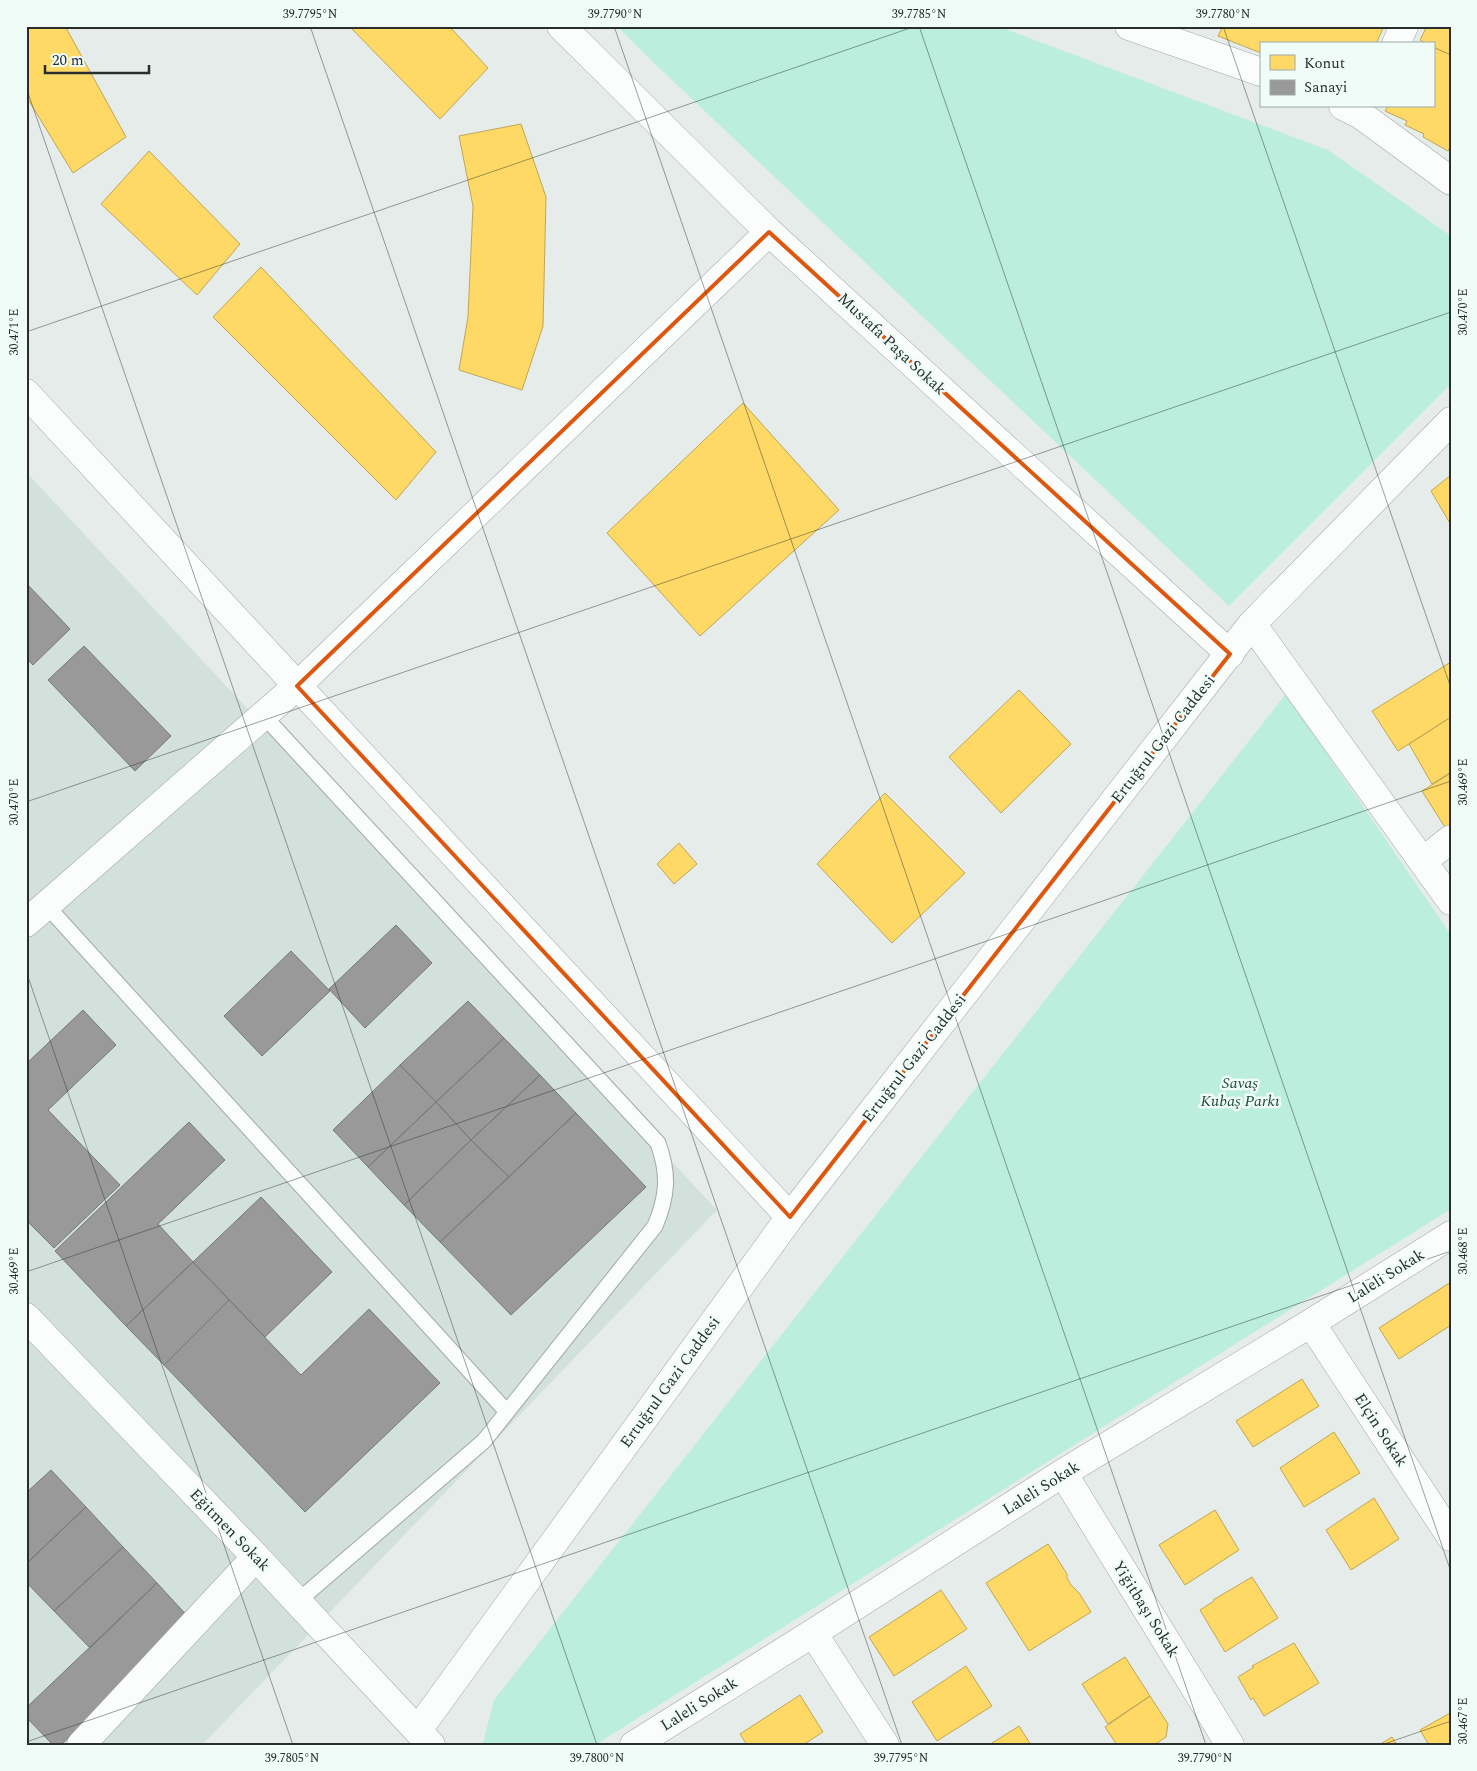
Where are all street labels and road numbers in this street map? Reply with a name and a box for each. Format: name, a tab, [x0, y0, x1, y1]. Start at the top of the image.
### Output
street label: Mustafa Paşa Sokak	[832, 287, 952, 401]
street label: Ertuğrul Gazi Caddesi	[1105, 669, 1221, 809]
street label: Ertuğrul Gazi Caddesi	[856, 988, 972, 1128]
street label: Laleli Sokak	[1343, 1243, 1429, 1309]
street label: Ertuğrul Gazi Caddesi	[614, 1311, 726, 1453]
street label: Elçin Sokak	[1348, 1388, 1414, 1472]
street label: Laleli Sokak	[998, 1455, 1084, 1521]
street label: Eğitmen Sokak	[184, 1483, 276, 1577]
street label: Yiğitbaşı Sokak	[1106, 1556, 1186, 1662]
street label: Laleli Sokak	[656, 1671, 742, 1737]

